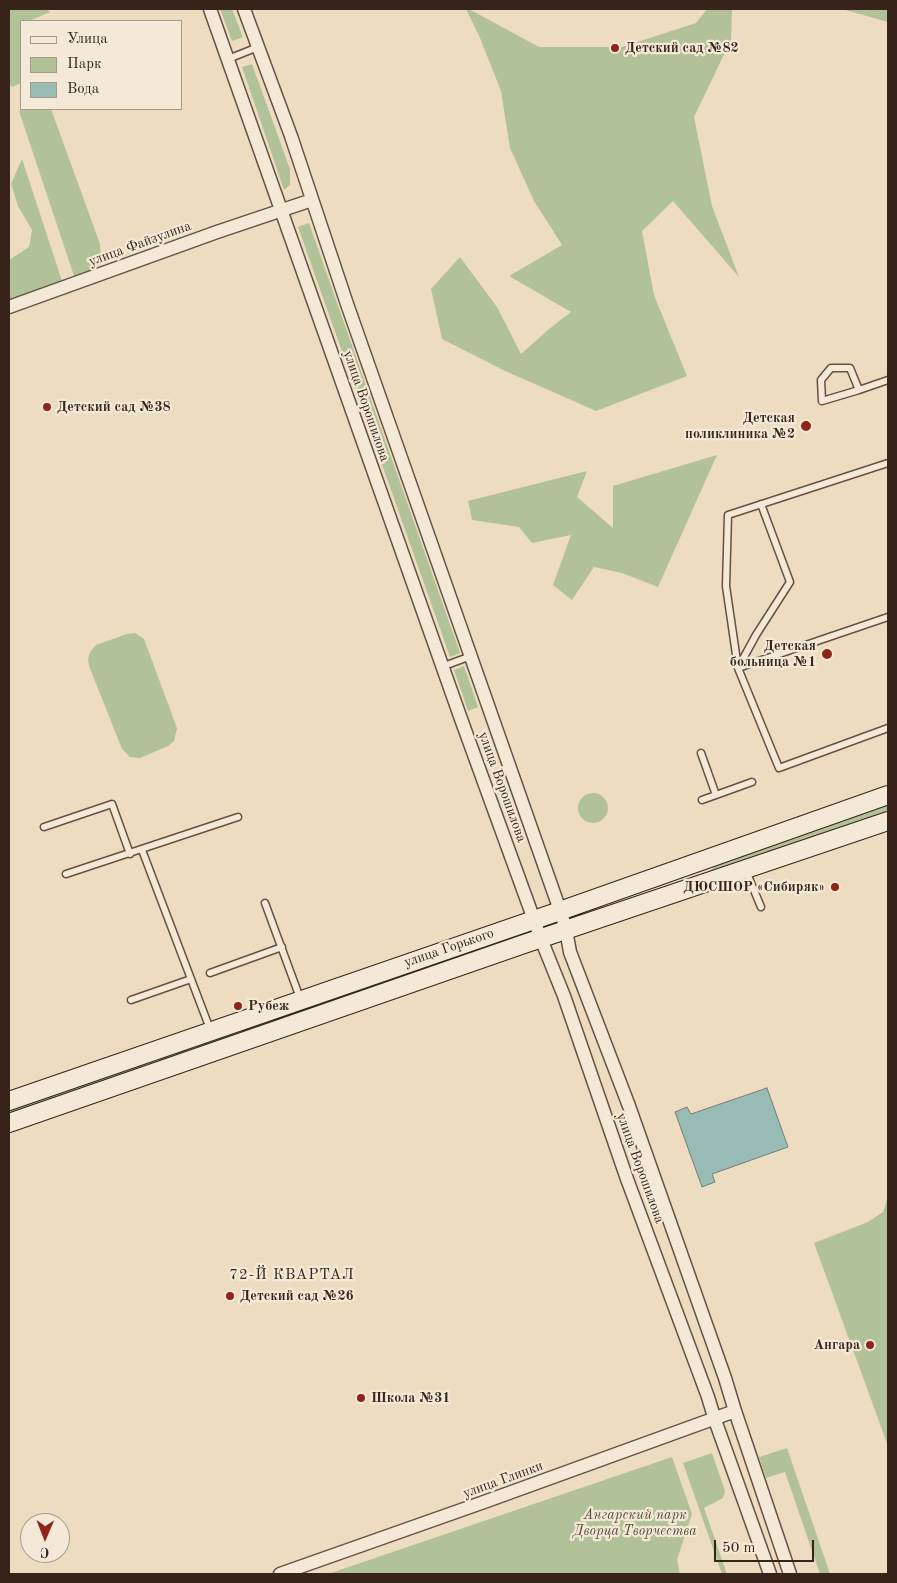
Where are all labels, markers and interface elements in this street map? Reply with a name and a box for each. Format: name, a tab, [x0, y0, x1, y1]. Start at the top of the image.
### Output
legend	[20, 20, 182, 110]
text: Улица	[67, 32, 108, 47]
place label: Детский сад №82	[625, 40, 739, 56]
marker: Детский сад №82	[609, 42, 621, 54]
text: Парк	[67, 57, 102, 72]
text: Вода	[67, 82, 99, 97]
street label: улица Файзулина	[86, 218, 194, 270]
street label: улица Ворошилова	[339, 348, 393, 464]
place label: Детский сад №38	[57, 399, 171, 415]
marker: Детский сад №38	[41, 401, 53, 413]
place label: Детская поликлиника №2	[685, 410, 795, 442]
marker: Детская поликлиника №2	[799, 419, 813, 433]
place label: Детская больница №1	[730, 638, 816, 670]
marker: Детская больница №1	[820, 647, 834, 661]
street label: улица Ворошилова	[474, 729, 530, 845]
place label: ДЮСШОР «Сибиряк»	[683, 879, 825, 895]
marker: ДЮСШОР «Сибиряк»	[829, 881, 841, 893]
street label: улица Горького	[402, 925, 496, 971]
place label: Рубеж	[248, 998, 289, 1014]
marker: Рубеж	[232, 1000, 244, 1012]
street label: улица Ворошилова	[612, 1110, 668, 1226]
district label: 72-Й КВАРТАЛ	[228, 1266, 356, 1284]
place label: Детский сад №26	[240, 1288, 354, 1304]
marker: Детский сад №26	[224, 1290, 236, 1302]
place label: Ангара	[813, 1337, 860, 1353]
marker: Ангара	[864, 1339, 876, 1351]
place label: Школа №31	[371, 1390, 450, 1406]
marker: Школа №31	[355, 1392, 367, 1404]
street label: улица Глинки	[461, 1458, 545, 1502]
park label: Ангарский парк Дворца Творчества	[573, 1507, 697, 1540]
north arrow	[20, 1513, 70, 1563]
scale bar	[717, 1530, 817, 1562]
text: 50 m	[722, 1541, 756, 1556]
text: С	[40, 1545, 50, 1559]

